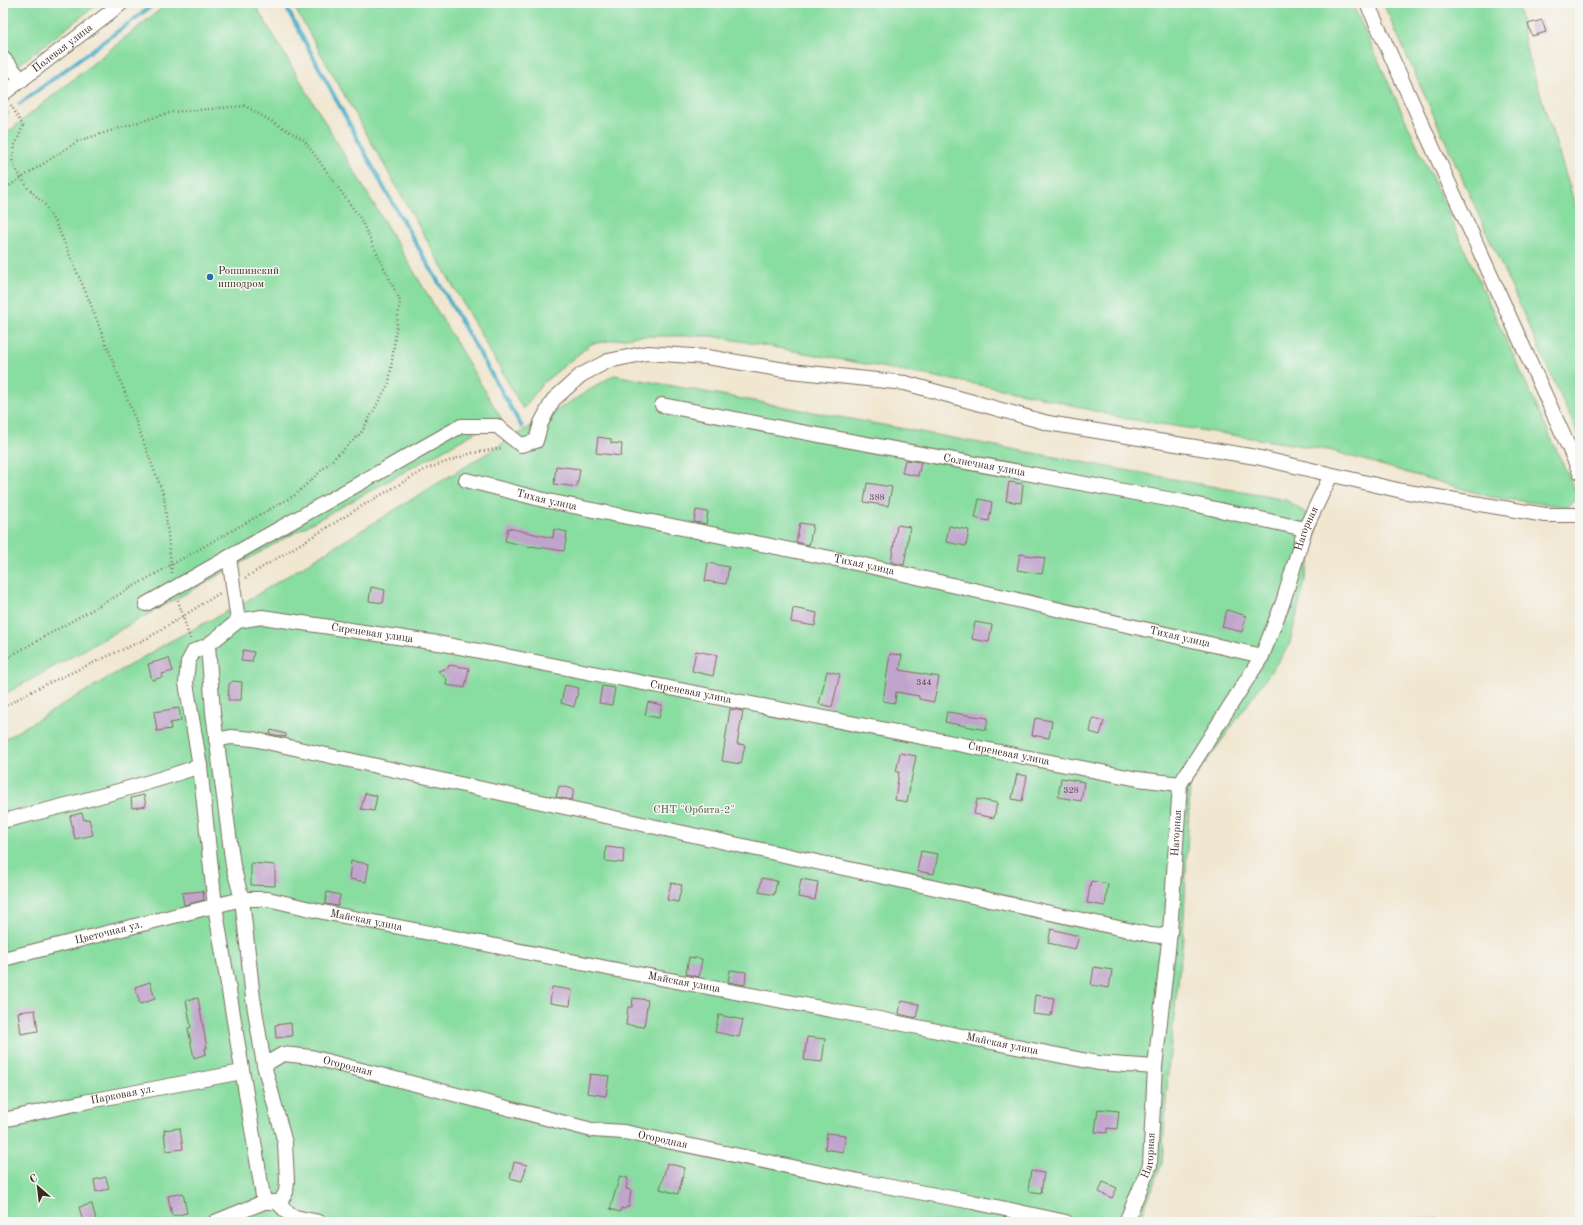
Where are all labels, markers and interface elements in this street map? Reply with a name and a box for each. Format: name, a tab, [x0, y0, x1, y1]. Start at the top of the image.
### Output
street label: Полевая улица	[30, 22, 95, 75]
place label: Ропшинский ипподром	[218, 266, 279, 290]
marker: Ропшинский ипподром	[205, 272, 215, 282]
street label: Солнечная улица	[942, 453, 1027, 478]
street label: Тихая улица	[515, 488, 578, 512]
house number: 388	[869, 493, 885, 502]
street label: Нагорная	[1293, 505, 1320, 552]
street label: Тихая улица	[833, 553, 896, 577]
street label: Сиреневая улица	[330, 622, 415, 645]
street label: Тихая улица	[1148, 625, 1212, 650]
house number: 344	[916, 678, 932, 687]
street label: Сиреневая улица	[649, 679, 733, 706]
street label: Сиреневая улица	[967, 741, 1051, 767]
house number: 328	[1063, 786, 1079, 795]
park label: СНТ "Орбита-2"	[653, 805, 735, 816]
street label: Нагорная	[1170, 809, 1184, 857]
street label: Майская улица	[329, 908, 404, 933]
street label: Цветочная ул.	[74, 919, 144, 946]
street label: Майская улица	[647, 970, 722, 995]
street label: Майская улица	[965, 1032, 1040, 1057]
street label: Огородная	[322, 1055, 374, 1078]
street label: Парковая ул.	[90, 1083, 155, 1106]
street label: Огородная	[637, 1129, 689, 1151]
street label: Нагорная	[1139, 1132, 1157, 1180]
north arrow	[18, 1167, 58, 1207]
text: С	[28, 1173, 40, 1186]

